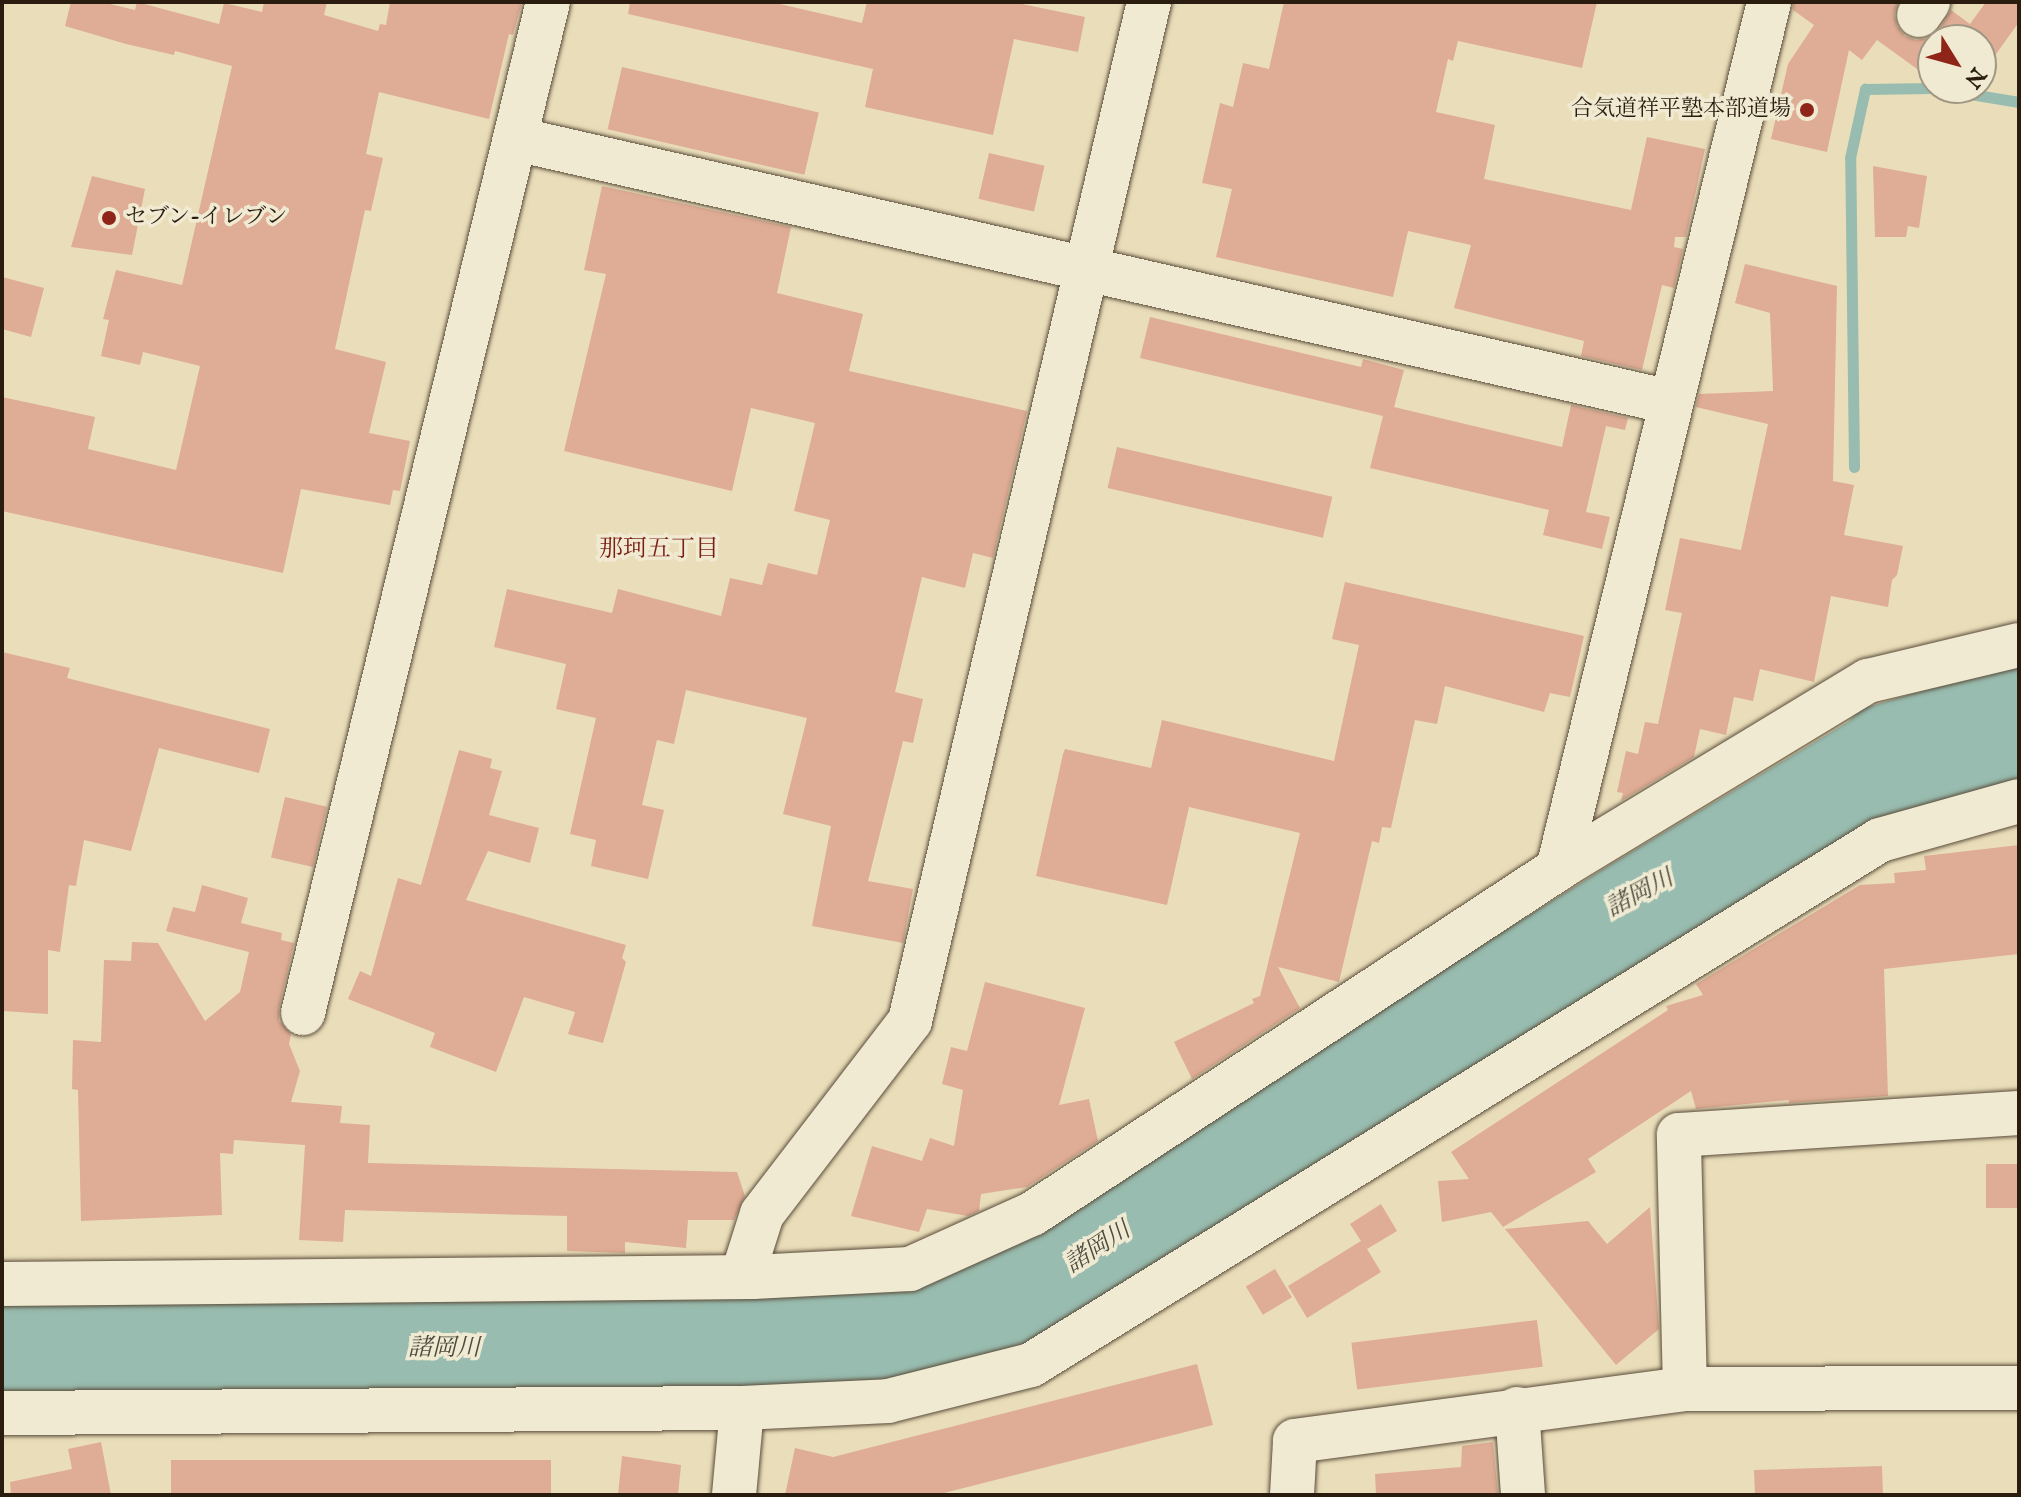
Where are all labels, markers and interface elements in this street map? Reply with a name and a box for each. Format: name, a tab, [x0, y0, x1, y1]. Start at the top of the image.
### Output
north arrow	[1917, 24, 1997, 104]
text: N	[1958, 61, 1991, 93]
place label: 合気道祥平塾本部道場	[1571, 97, 1791, 123]
marker: 合気道祥平塾本部道場	[1798, 101, 1816, 119]
place label: セブン-イレブン	[125, 205, 289, 231]
marker: セブン-イレブン	[100, 209, 118, 227]
district label: 那珂五丁目	[599, 536, 719, 564]
water label: 諸岡川	[1601, 864, 1679, 924]
water label: 諸岡川	[1060, 1216, 1136, 1280]
water label: 諸岡川	[408, 1335, 480, 1363]

